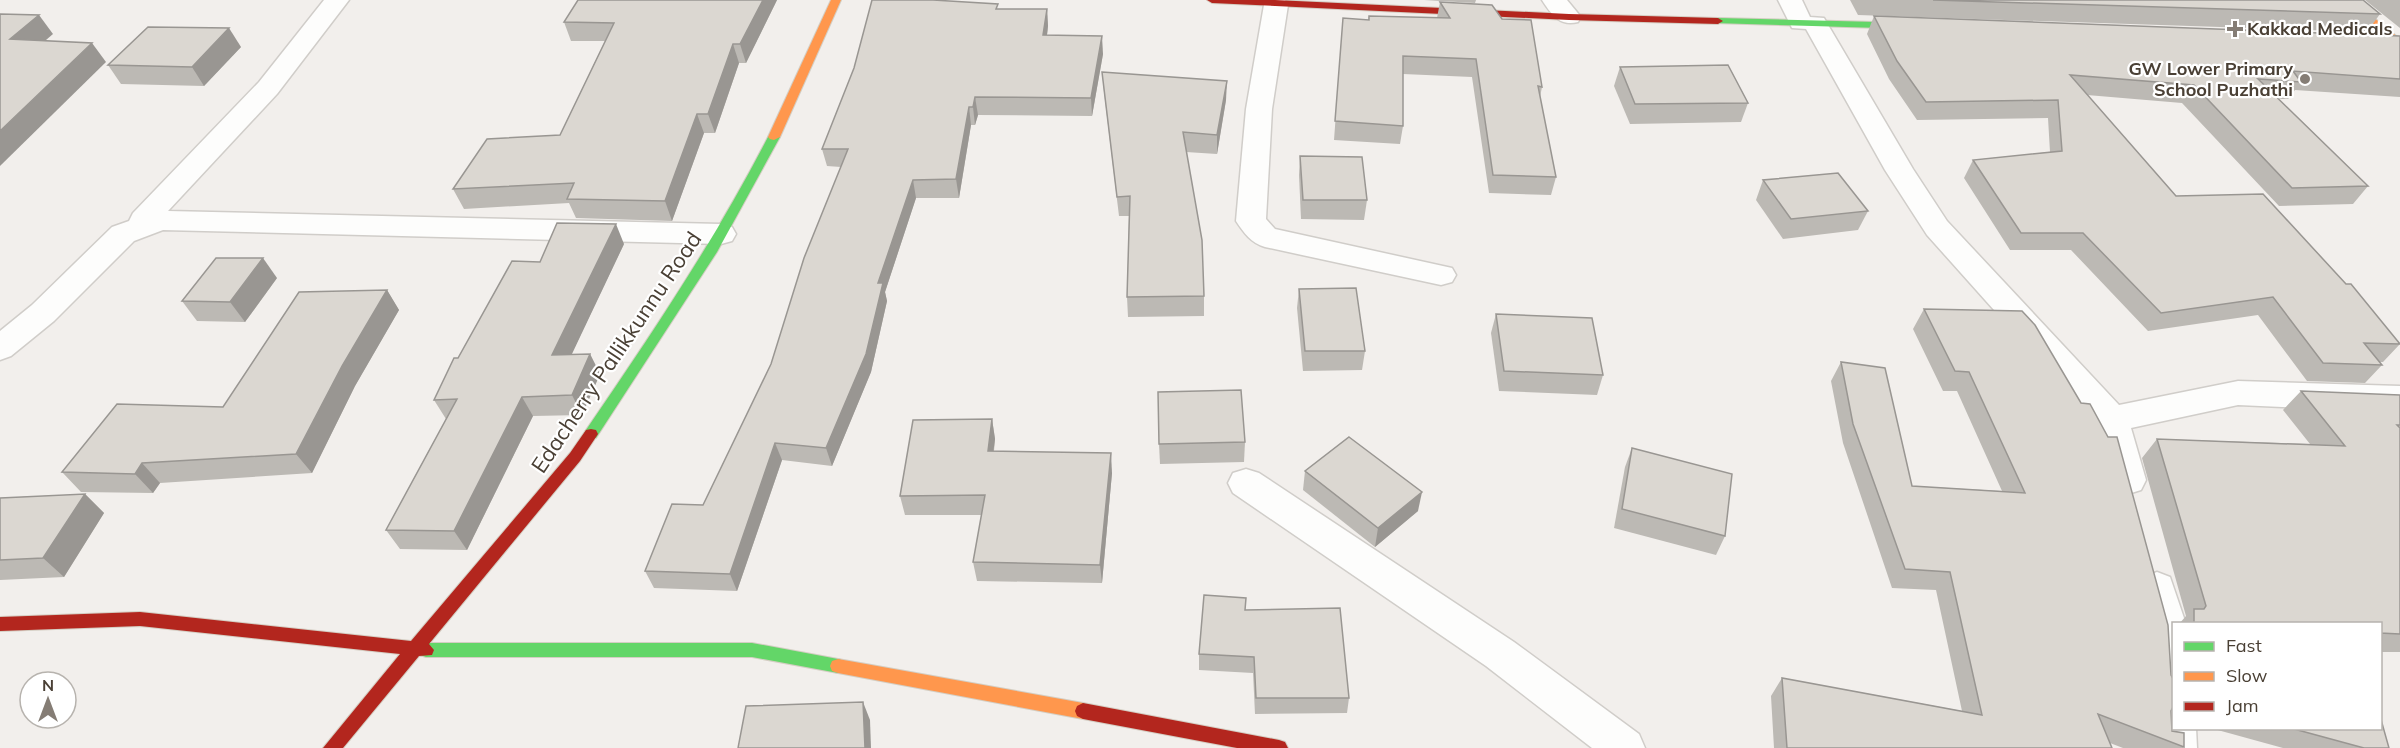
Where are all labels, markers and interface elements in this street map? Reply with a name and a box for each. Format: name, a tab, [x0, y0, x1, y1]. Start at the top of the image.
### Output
place label: Kakkad Medicals	[2247, 17, 2392, 40]
marker: Kakkad Medicals	[2228, 22, 2242, 36]
place label: GW Lower Primary School Puzhathi	[2128, 57, 2293, 101]
marker: GW Lower Primary School Puzhathi	[2298, 72, 2312, 86]
street label: Edacherry Pallikkunnu Road	[525, 226, 707, 478]
legend	[2172, 622, 2382, 730]
text: Fast	[2226, 634, 2262, 657]
text: Slow	[2226, 664, 2268, 687]
north arrow	[18, 670, 78, 730]
text: N	[42, 675, 54, 695]
text: Jam	[2226, 694, 2259, 717]

